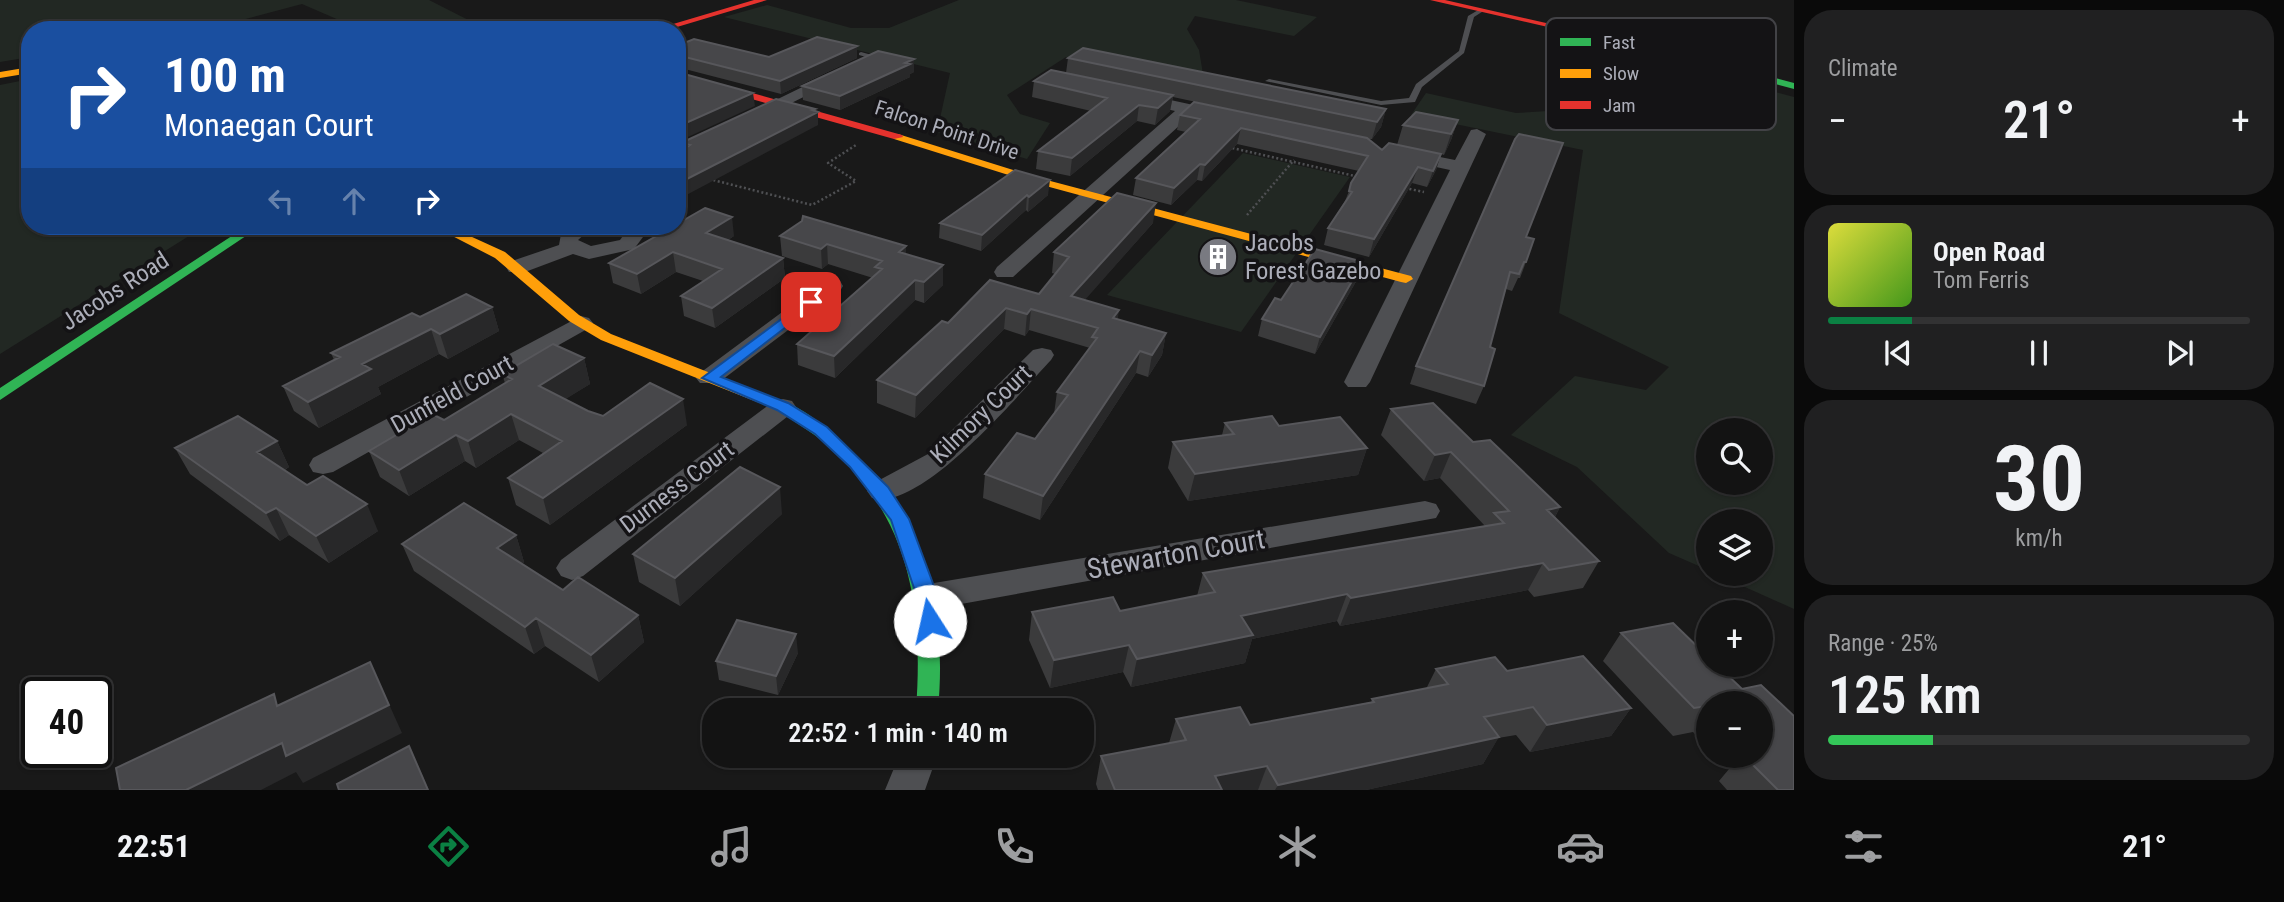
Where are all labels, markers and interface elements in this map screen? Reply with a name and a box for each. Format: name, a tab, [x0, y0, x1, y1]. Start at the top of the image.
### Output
legend	[1546, 18, 1776, 130]
text: Fast	[1603, 31, 1635, 54]
text: 100 m	[164, 47, 286, 104]
icon: right	[49, 49, 140, 140]
text: Climate	[1828, 55, 1898, 82]
text: Slow	[1603, 62, 1639, 85]
text: 21°	[2003, 90, 2075, 151]
text: Jam	[1603, 94, 1636, 117]
street label: Falcon Point Drive	[872, 95, 1022, 165]
text: −	[1828, 99, 1847, 143]
text: +	[2231, 99, 2250, 143]
text: Monaegan Court	[164, 106, 374, 144]
icon: left	[262, 182, 300, 220]
icon: ahead	[335, 182, 373, 220]
icon: right	[408, 182, 446, 220]
place label: Jacobs Forest Gazebo	[1245, 229, 1381, 285]
building icon: Jacobs Forest Gazebo	[1197, 236, 1239, 278]
text: Open Road	[1933, 237, 2045, 267]
street label: Jacobs Road	[56, 246, 174, 336]
text: Tom Ferris	[1933, 267, 2029, 294]
pin	[781, 272, 841, 332]
icon: arrive	[792, 283, 830, 321]
icon: previous	[1879, 334, 1917, 372]
icon: pause	[2020, 334, 2058, 372]
icon: next	[2161, 334, 2199, 372]
street label: Dunfield Court	[386, 349, 518, 439]
street label: Kilmory Court	[925, 359, 1037, 469]
map controls	[1696, 418, 1773, 768]
button: search	[1696, 418, 1773, 495]
text: 30	[1993, 426, 2085, 532]
street label: Durness Court	[615, 435, 739, 539]
button: layers	[1696, 509, 1773, 586]
street label: Stewarton Court	[1085, 522, 1267, 586]
text: km/h	[2015, 525, 2063, 552]
position arrow	[893, 584, 967, 658]
button: +	[1696, 600, 1773, 677]
text: Range · 25%	[1828, 630, 1938, 657]
text: 125 km	[1828, 665, 1982, 726]
speed limit sign: 40	[21, 677, 112, 768]
button: −	[1696, 691, 1773, 768]
text: 22:52 · 1 min · 140 m	[788, 718, 1008, 748]
icon: directions	[424, 822, 473, 871]
icon: music	[707, 822, 756, 871]
icon: phone	[990, 822, 1039, 871]
icon: climate	[1273, 822, 1322, 871]
icon: car	[1556, 822, 1605, 871]
icon: filters	[1839, 822, 1888, 871]
text: 22:51	[117, 827, 190, 865]
text: 21°	[2122, 827, 2167, 865]

